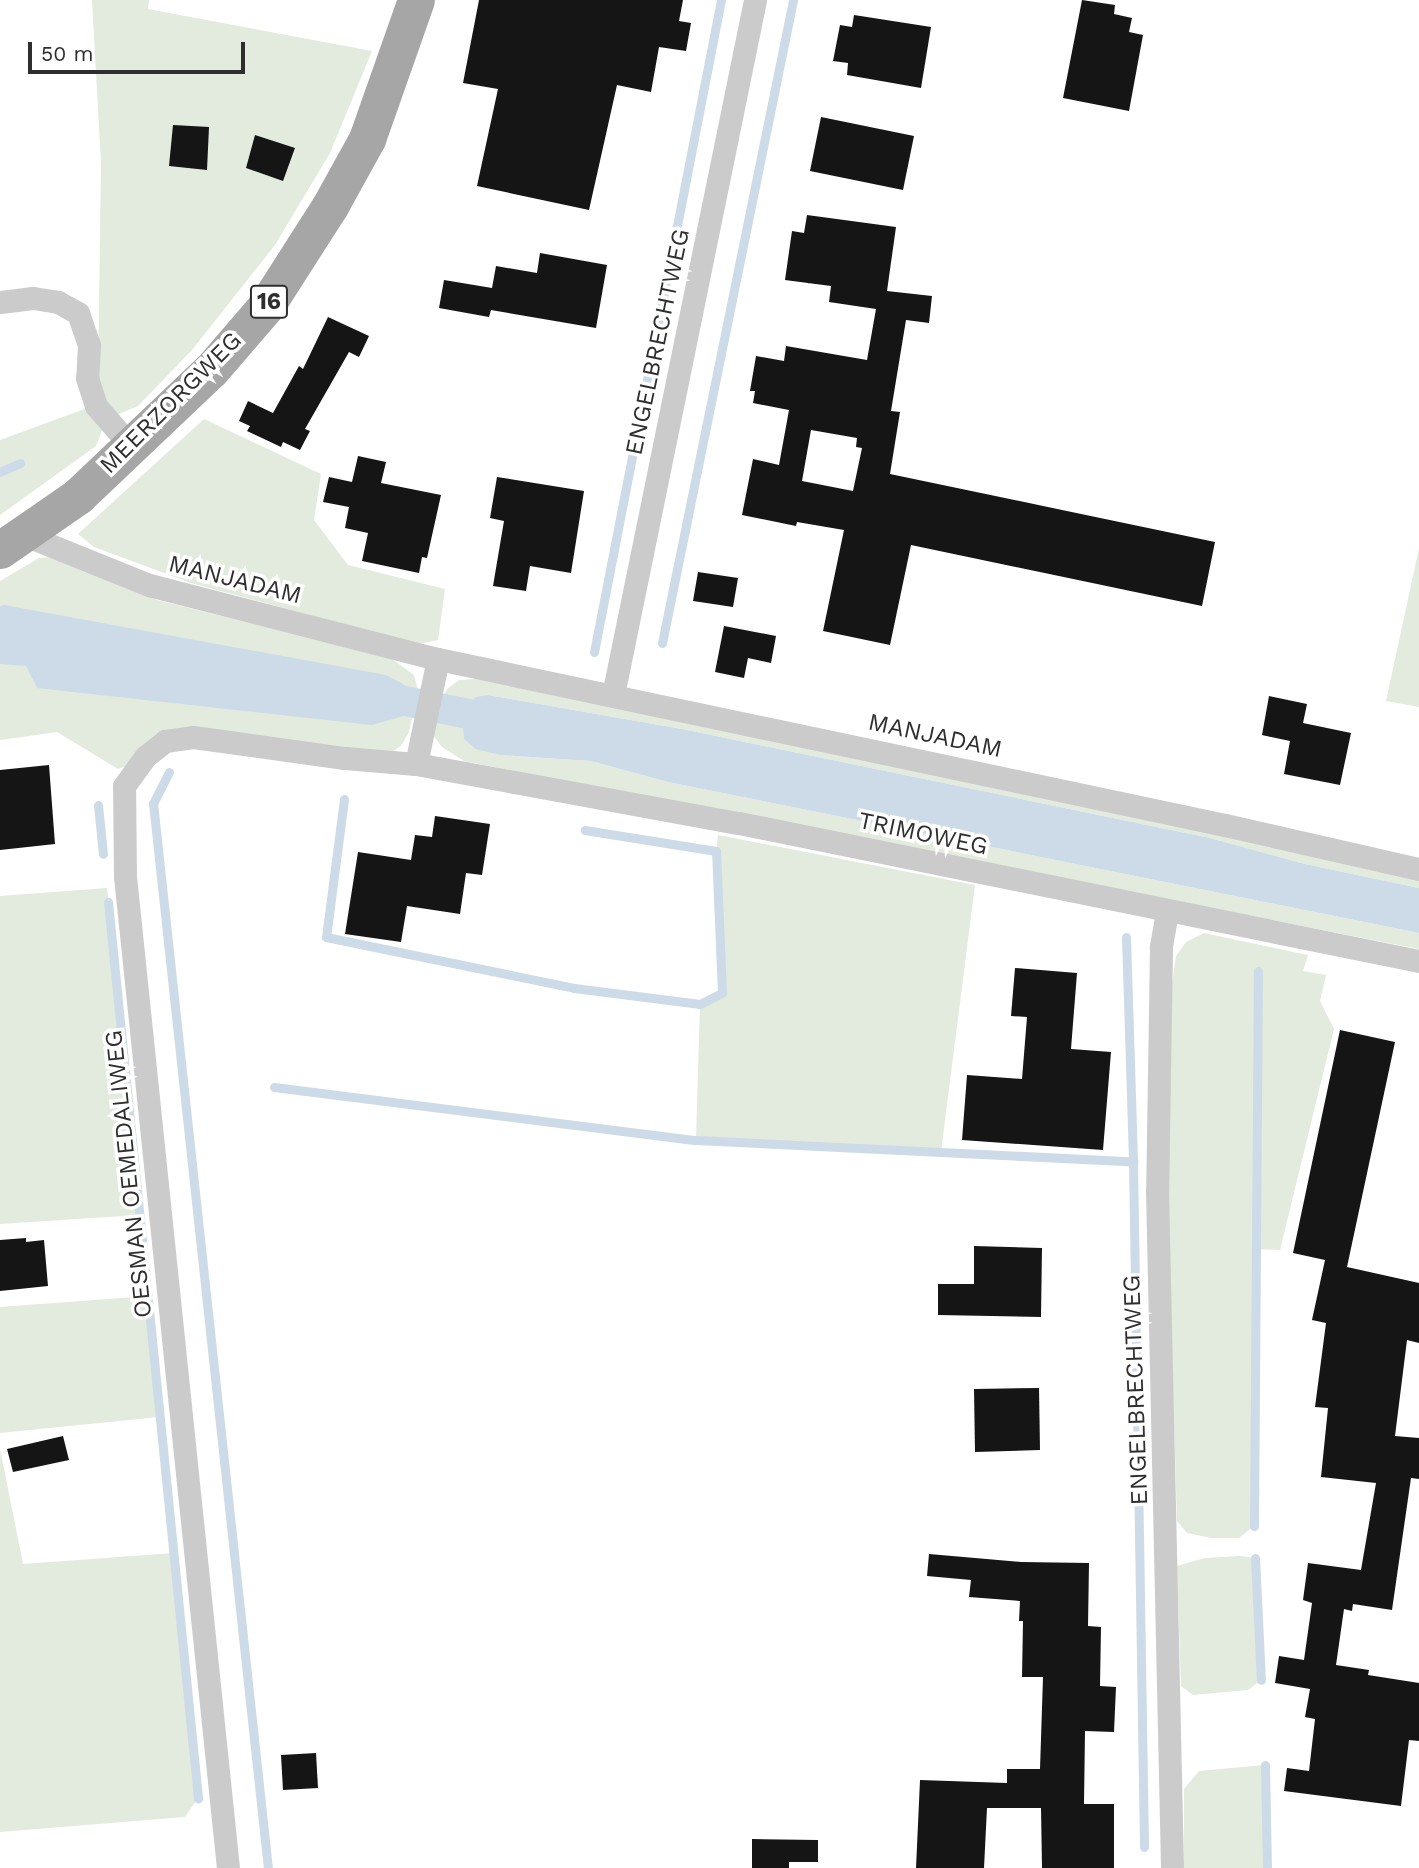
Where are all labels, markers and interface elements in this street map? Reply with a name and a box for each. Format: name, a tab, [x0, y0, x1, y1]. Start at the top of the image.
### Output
scale bar	[32, 28, 248, 72]
text: 50 m	[41, 41, 93, 66]
street label: ENGELBRECHTWEG	[620, 226, 696, 458]
road number: 16	[250, 282, 288, 322]
street label: MEERZORGWEG	[94, 326, 248, 480]
street label: MANJADAM	[166, 550, 304, 610]
street label: MANJADAM	[866, 708, 1004, 764]
street label: TRIMOWEG	[856, 806, 990, 862]
street label: OESMAN OEMEDALIWEG	[100, 1029, 158, 1319]
street label: ENGELBRECHTWEG	[1118, 1274, 1154, 1506]

